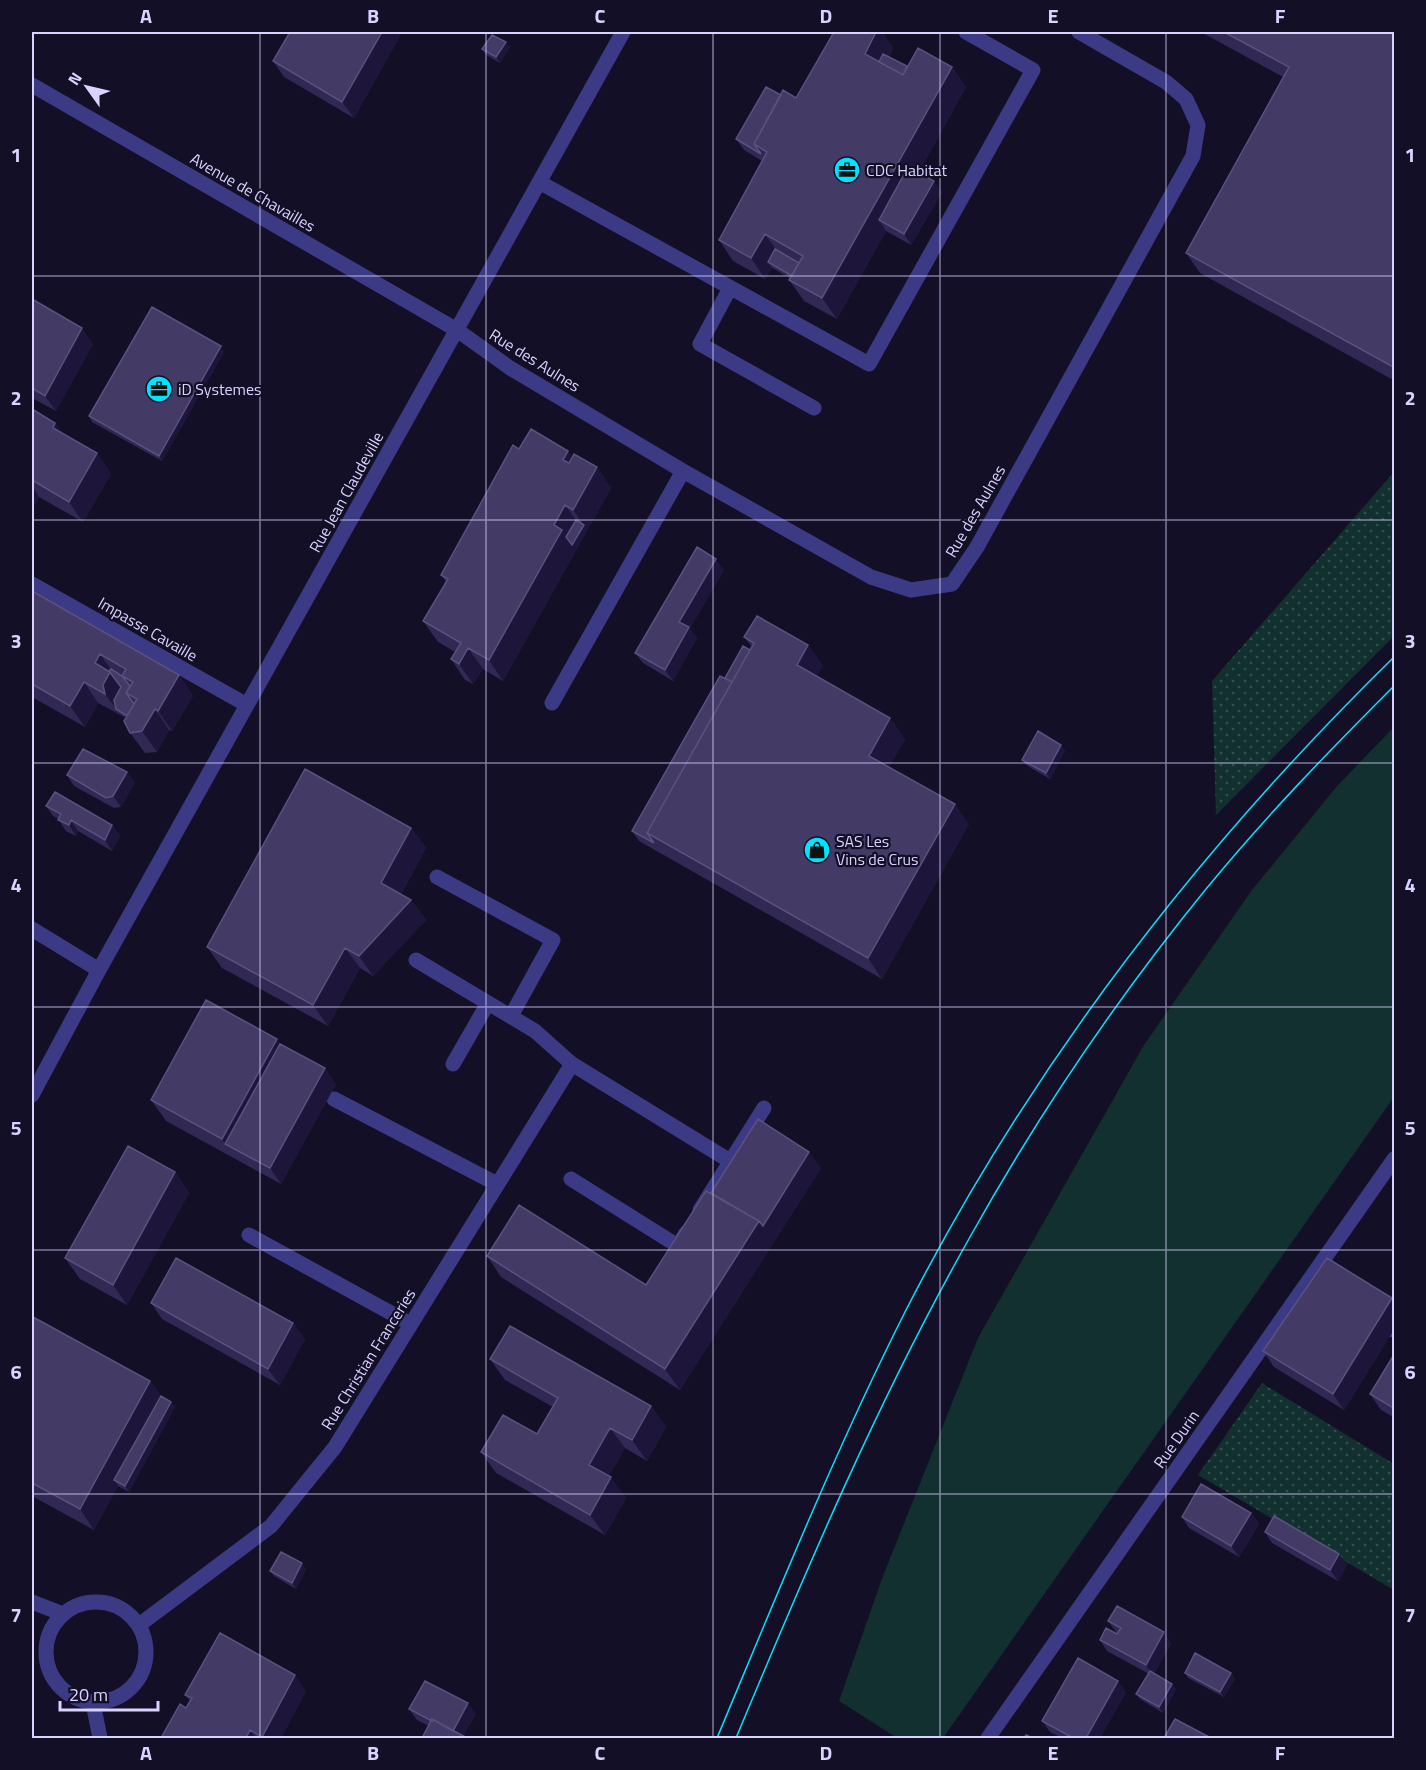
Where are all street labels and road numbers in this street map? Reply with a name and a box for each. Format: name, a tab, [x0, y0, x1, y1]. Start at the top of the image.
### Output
street label: Avenue de Chavailles	[186, 146, 320, 238]
street label: Rue des Aulnes	[485, 322, 585, 398]
street label: Rue Jean Claudeville	[303, 427, 389, 557]
street label: Rue des Aulnes	[939, 460, 1011, 562]
street label: Impasse Cavaille	[94, 591, 202, 667]
street label: Rue Christian Franceries	[315, 1284, 421, 1434]
street label: Rue Durin	[1147, 1405, 1205, 1473]

